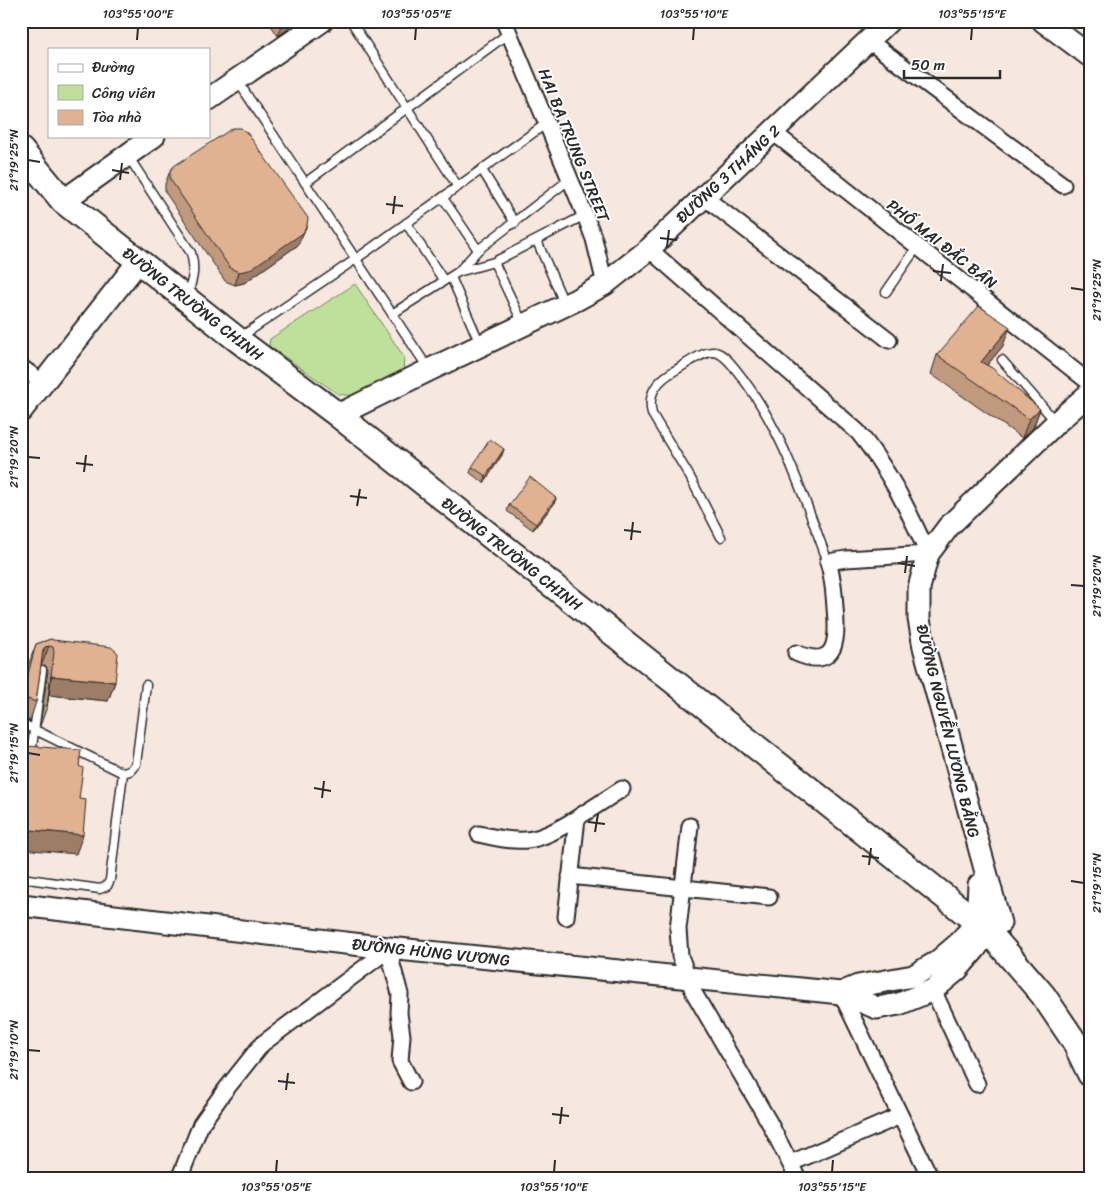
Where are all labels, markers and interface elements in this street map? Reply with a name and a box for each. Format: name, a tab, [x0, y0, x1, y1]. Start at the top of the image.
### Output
text: 103°55'00"E	[103, 3, 175, 25]
text: 103°55'05"E	[381, 3, 452, 25]
text: 103°55'10"E	[660, 3, 729, 25]
text: 103°55'15"E	[938, 3, 1007, 25]
legend	[48, 48, 210, 138]
scale bar	[904, 48, 1000, 80]
text: 50 m	[911, 52, 946, 78]
text: Đường	[92, 54, 135, 80]
street label: HAI BA TRUNG STREET	[530, 63, 619, 228]
text: Công viên	[92, 80, 155, 106]
text: Tòa nhà	[92, 104, 142, 130]
street label: ĐƯỜNG 3 THÁNG 2	[669, 117, 787, 231]
text: 21°19'25"N	[3, 128, 25, 191]
street label: PHỐ MAI ĐẮC BÂN	[880, 191, 1004, 297]
street label: ĐƯỜNG TRƯỜNG CHINH	[116, 239, 270, 369]
text: 21°19'25"N	[1086, 258, 1108, 321]
text: 21°19'20"N	[3, 425, 25, 488]
street label: ĐƯỜNG TRƯỜNG CHINH	[435, 489, 589, 619]
text: 21°19'20"N	[1086, 554, 1108, 617]
street label: ĐƯỜNG NGUYỄN LƯƠNG BẰNG	[907, 621, 989, 841]
text: 21°19'15"N	[3, 722, 25, 783]
text: 21°19'15"N	[1086, 852, 1108, 913]
street label: ĐƯỜNG HÙNG VƯƠNG	[351, 929, 511, 975]
text: 21°19'10"N	[3, 1019, 25, 1080]
text: 103°55'05"E	[241, 1176, 312, 1198]
text: 103°55'10"E	[520, 1176, 589, 1198]
text: 103°55'15"E	[798, 1176, 867, 1198]

